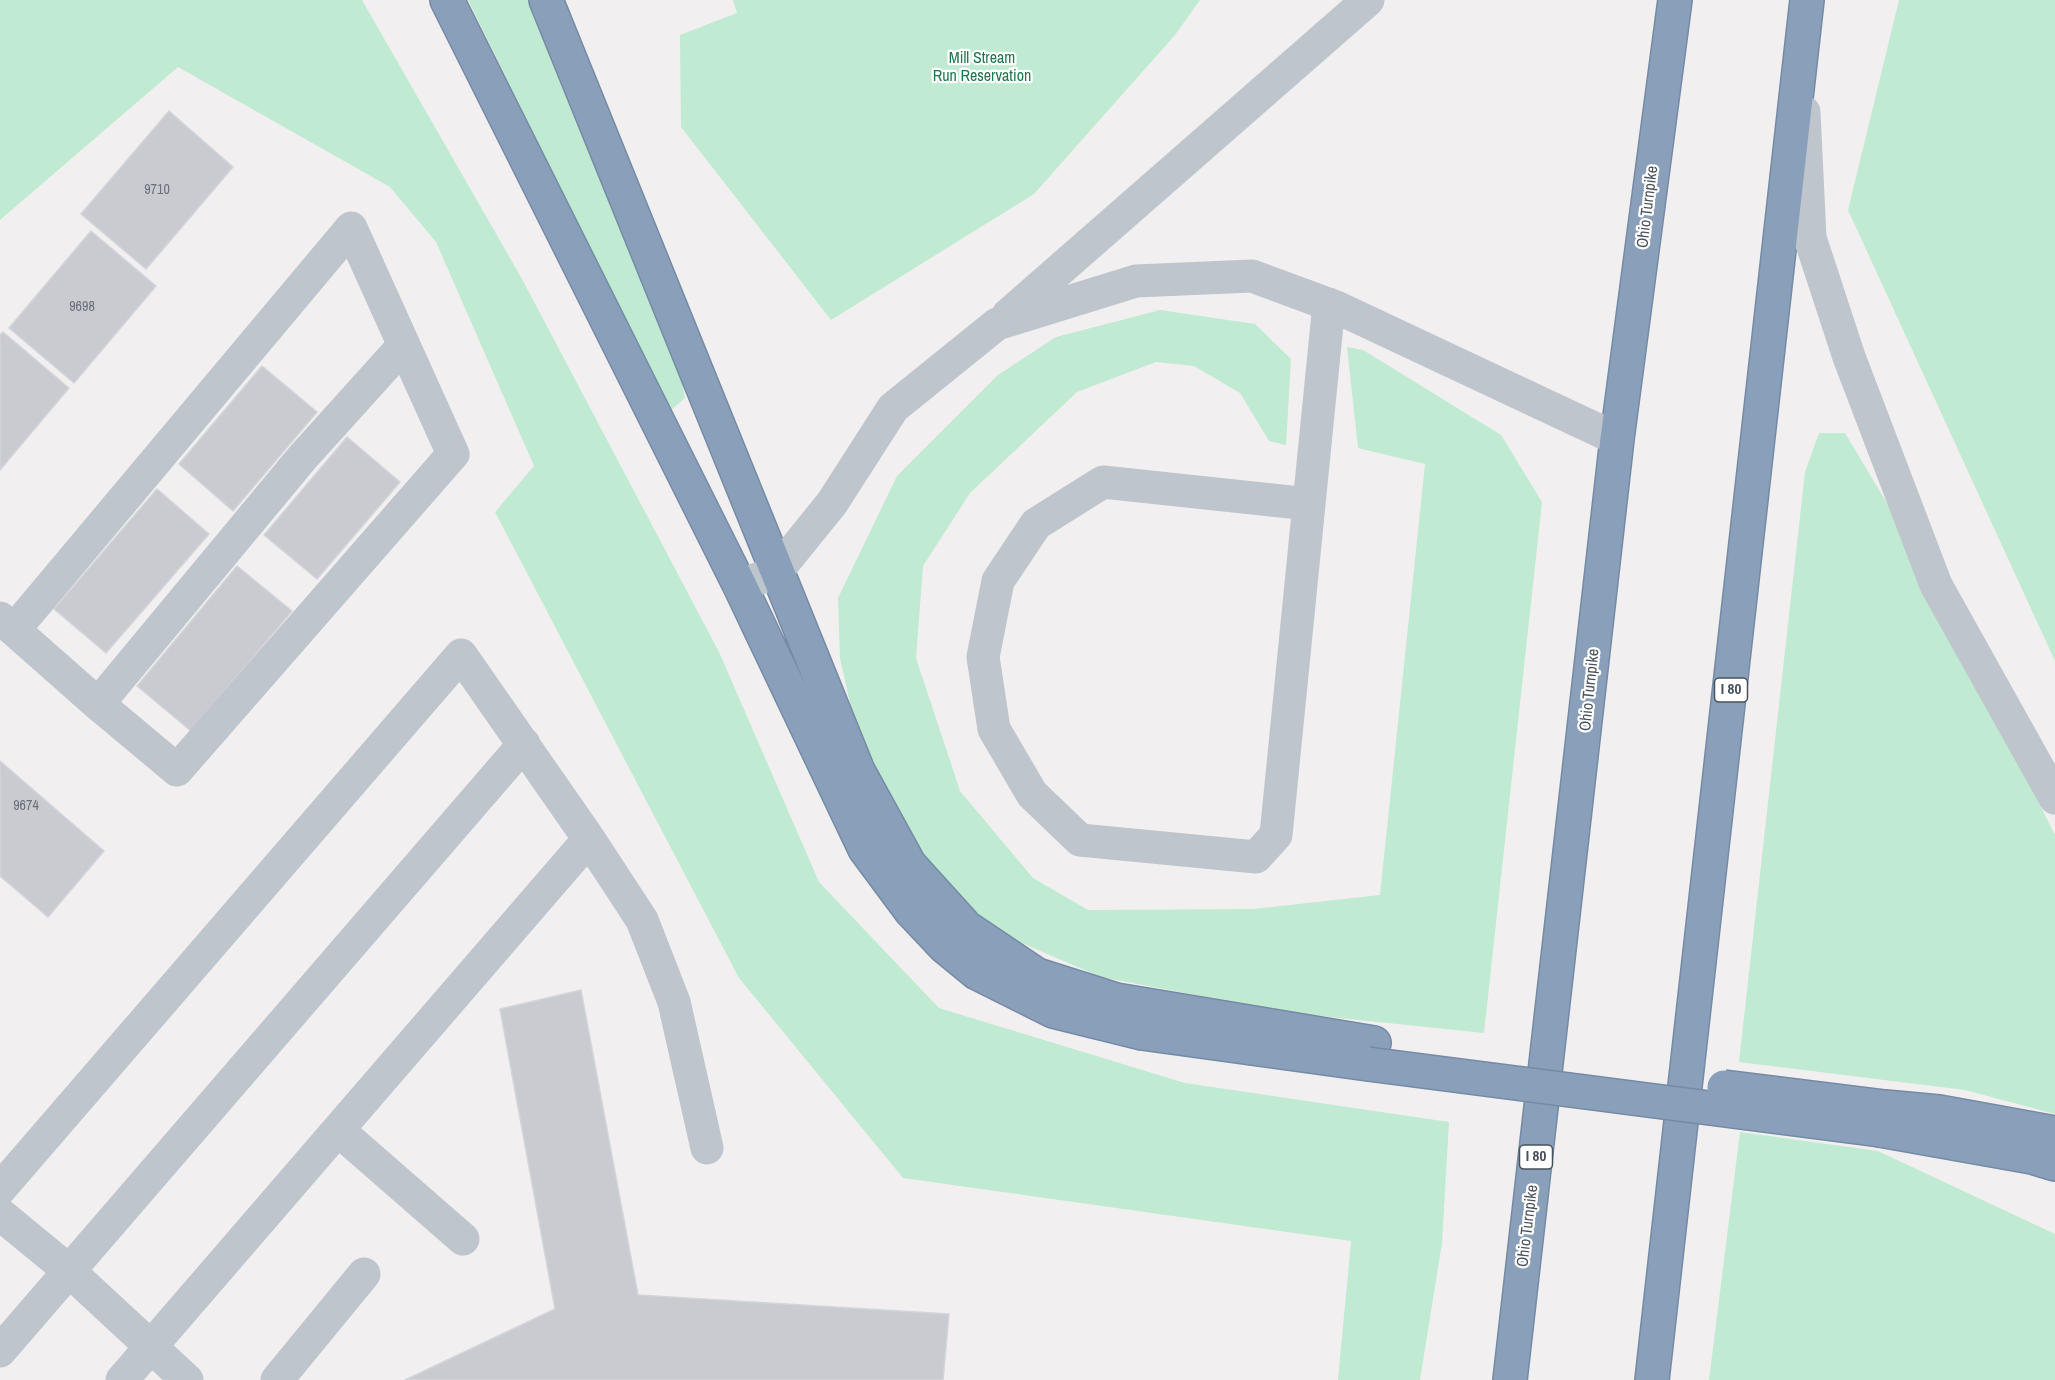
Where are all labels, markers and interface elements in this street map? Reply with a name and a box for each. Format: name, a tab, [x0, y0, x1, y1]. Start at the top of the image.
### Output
park label: Mill Stream Run Reservation	[933, 49, 1031, 87]
street label: Ohio Turnpike	[1633, 165, 1663, 249]
house number: 9710	[144, 182, 170, 198]
house number: 9698	[69, 299, 95, 315]
street label: Ohio Turnpike	[1576, 648, 1604, 732]
road number: I 80	[1714, 678, 1748, 702]
house number: 9674	[13, 798, 39, 814]
road number: I 80	[1520, 1145, 1552, 1169]
street label: Ohio Turnpike	[1513, 1184, 1543, 1268]

